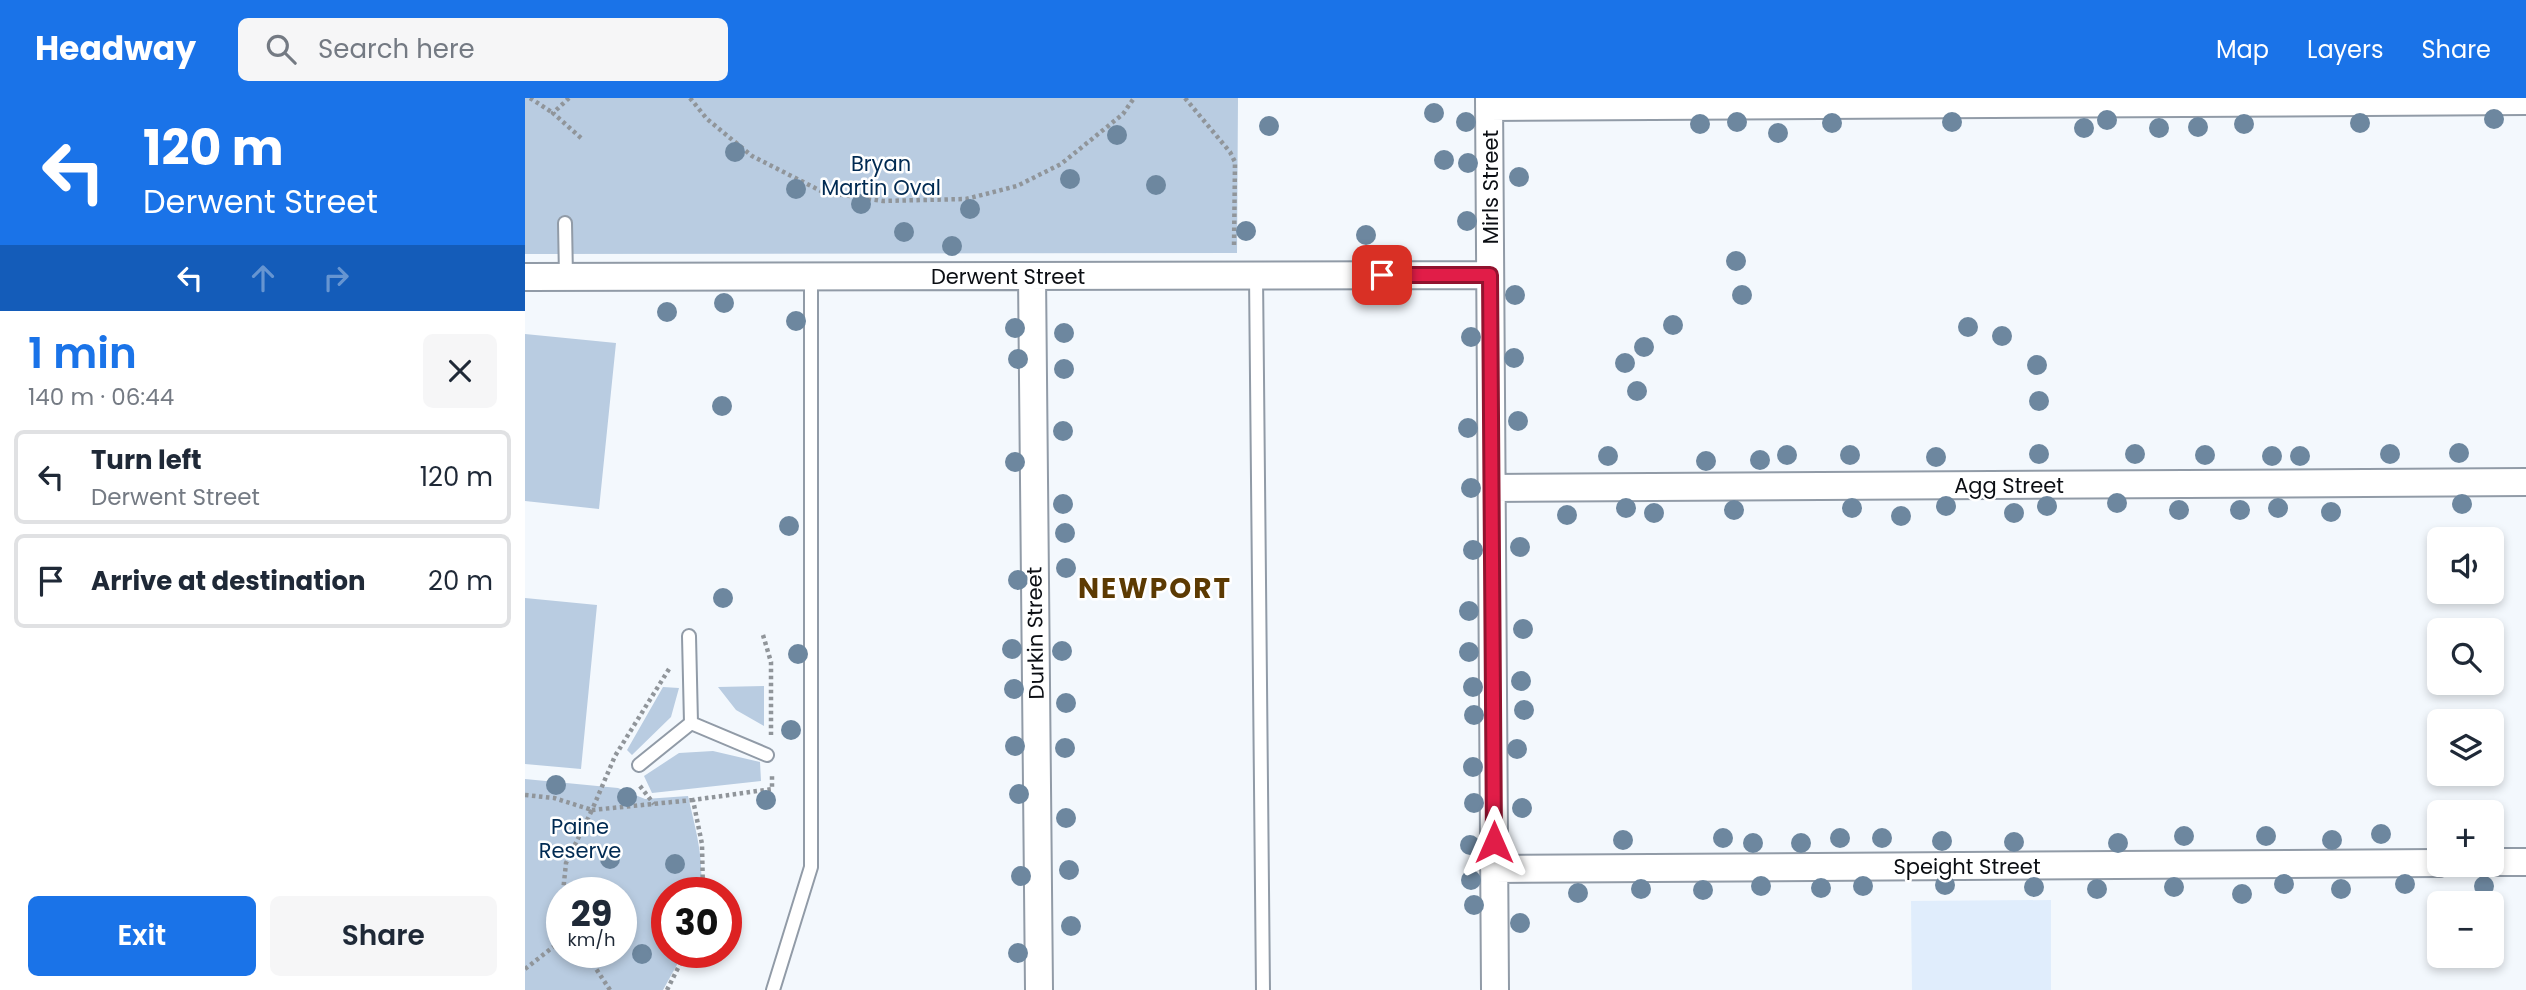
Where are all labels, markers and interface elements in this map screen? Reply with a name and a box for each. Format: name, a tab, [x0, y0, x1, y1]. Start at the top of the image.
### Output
search box	[238, 18, 728, 81]
text: Headway	[35, 25, 196, 72]
icon: search	[262, 30, 300, 68]
text: Search here	[318, 31, 475, 67]
text: Map	[2216, 33, 2269, 66]
text: Layers	[2307, 33, 2383, 66]
text: Share	[2421, 33, 2491, 66]
text: 120 m	[143, 114, 284, 182]
icon: left	[28, 126, 119, 217]
street label: Mirls Street	[1476, 130, 1505, 244]
park label: Bryan Martin Oval	[821, 149, 941, 202]
text: Derwent Street	[143, 179, 378, 224]
pin	[1352, 245, 1412, 305]
icon: arrive	[1363, 256, 1401, 294]
icon: left	[171, 259, 209, 297]
icon: ahead	[244, 259, 282, 297]
icon: right	[317, 259, 355, 297]
street label: Derwent Street	[931, 262, 1085, 291]
text: 1 min	[28, 324, 137, 383]
button: close	[423, 334, 497, 408]
text: 140 m · 06:44	[28, 381, 174, 413]
text: Turn left	[91, 442, 202, 478]
icon: left	[32, 458, 70, 496]
text: 120 m	[420, 459, 493, 495]
street label: Agg Street	[1954, 471, 2064, 500]
text: Derwent Street	[91, 481, 260, 513]
map controls	[2427, 527, 2504, 968]
button: sound	[2427, 527, 2504, 604]
icon: arrive	[32, 562, 70, 600]
text: Arrive at destination	[91, 563, 366, 599]
text: 20 m	[428, 563, 493, 599]
street label: Durkin Street	[1019, 566, 1051, 700]
district label: NEWPORT	[1078, 569, 1232, 608]
button: search	[2427, 618, 2504, 695]
button: layers	[2427, 709, 2504, 786]
button: +	[2427, 800, 2504, 877]
position arrow	[1457, 805, 1531, 879]
park label: Paine Reserve	[539, 812, 621, 865]
street label: Speight Street	[1893, 852, 2041, 881]
speed limit sign: 30	[651, 877, 742, 968]
text: 29	[571, 889, 612, 938]
button: −	[2427, 891, 2504, 968]
button: Exit	[28, 896, 256, 976]
button: Share	[270, 896, 497, 976]
text: km/h	[568, 927, 615, 952]

